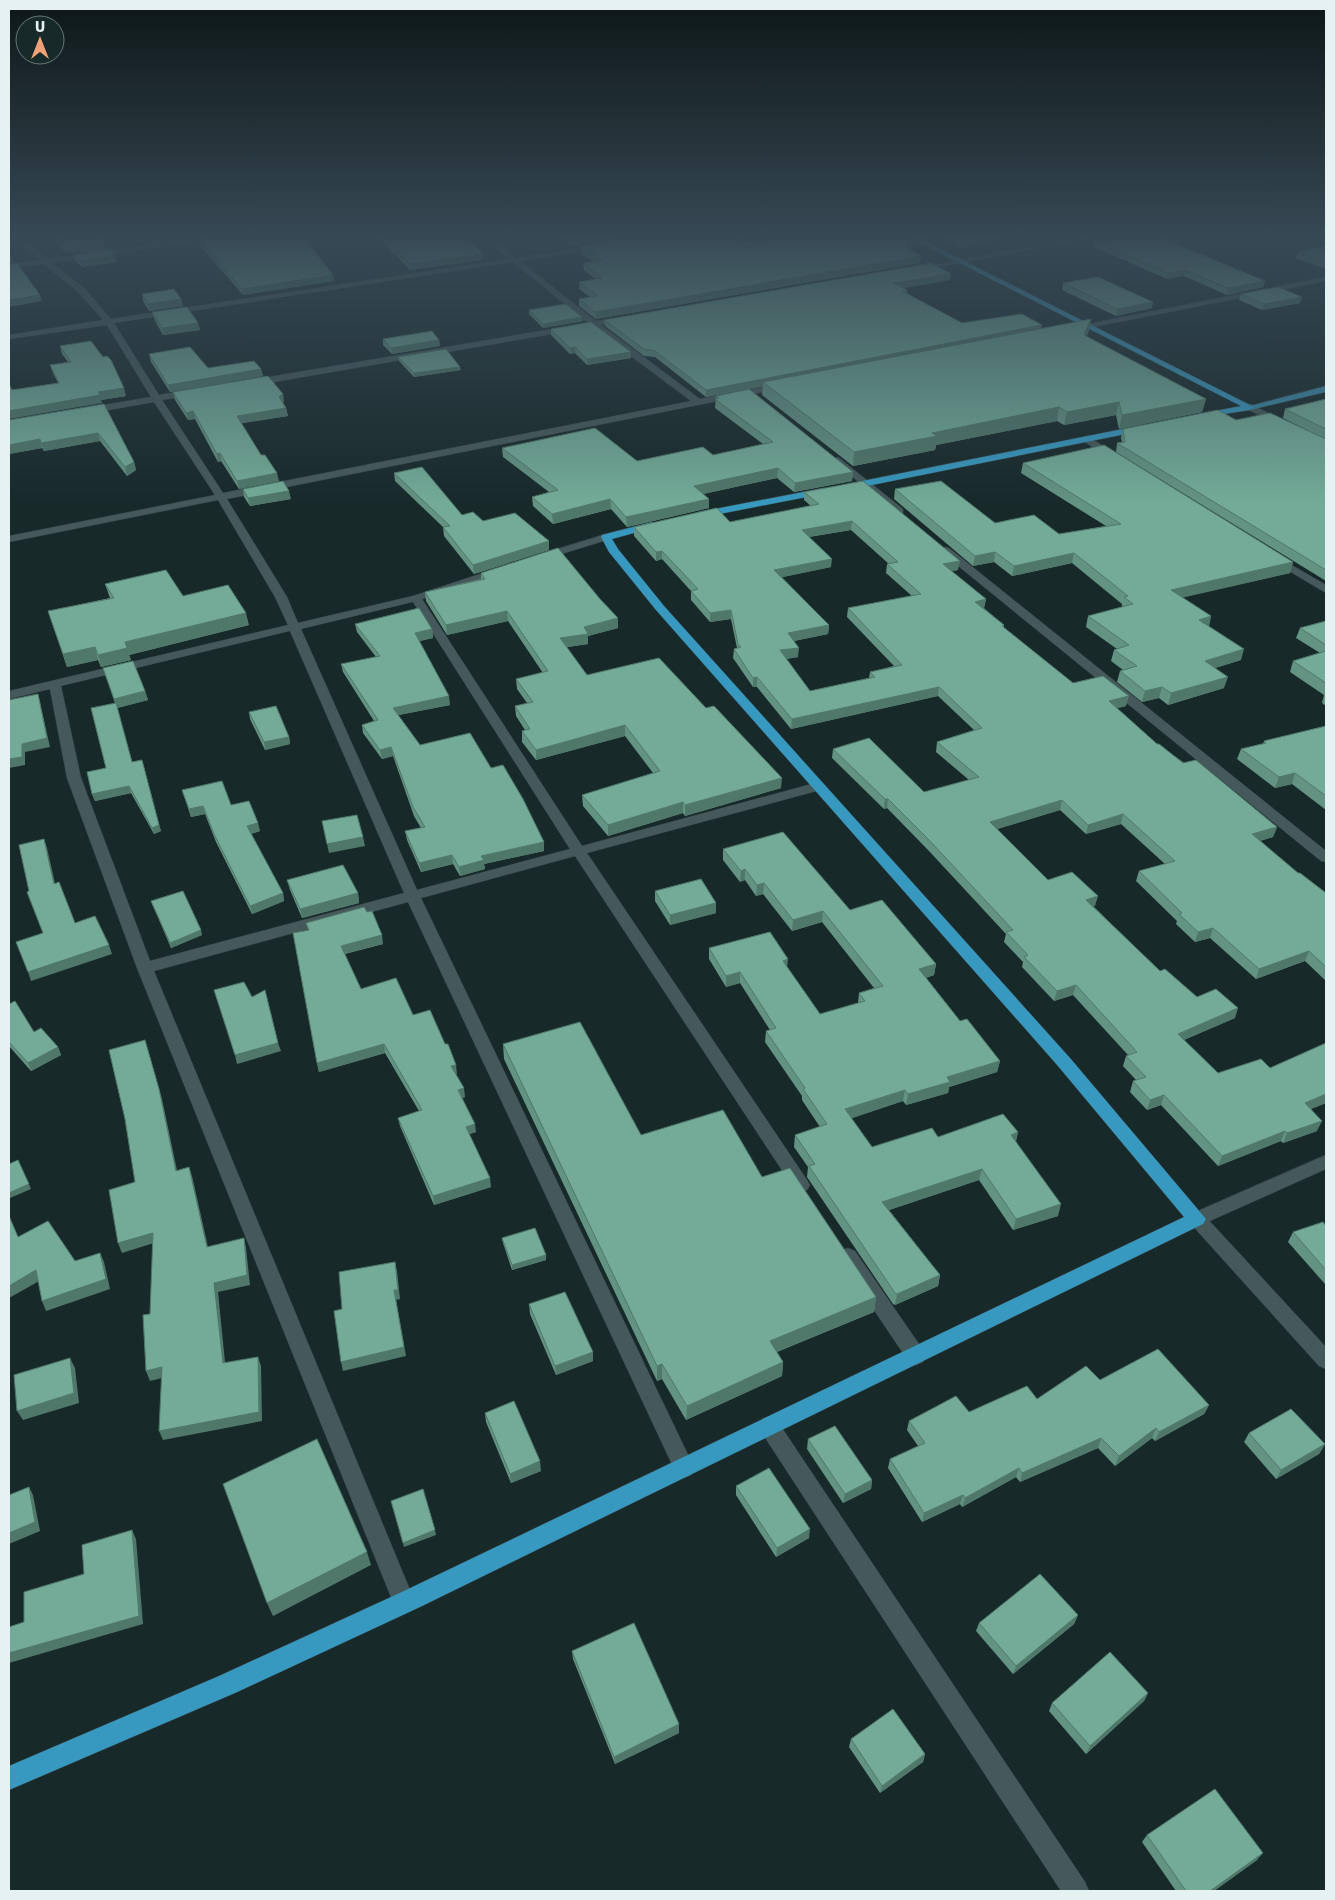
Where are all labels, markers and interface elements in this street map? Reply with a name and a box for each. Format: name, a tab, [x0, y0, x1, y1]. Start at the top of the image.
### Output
north arrow	[15, 15, 65, 65]
text: U	[35, 19, 45, 36]

